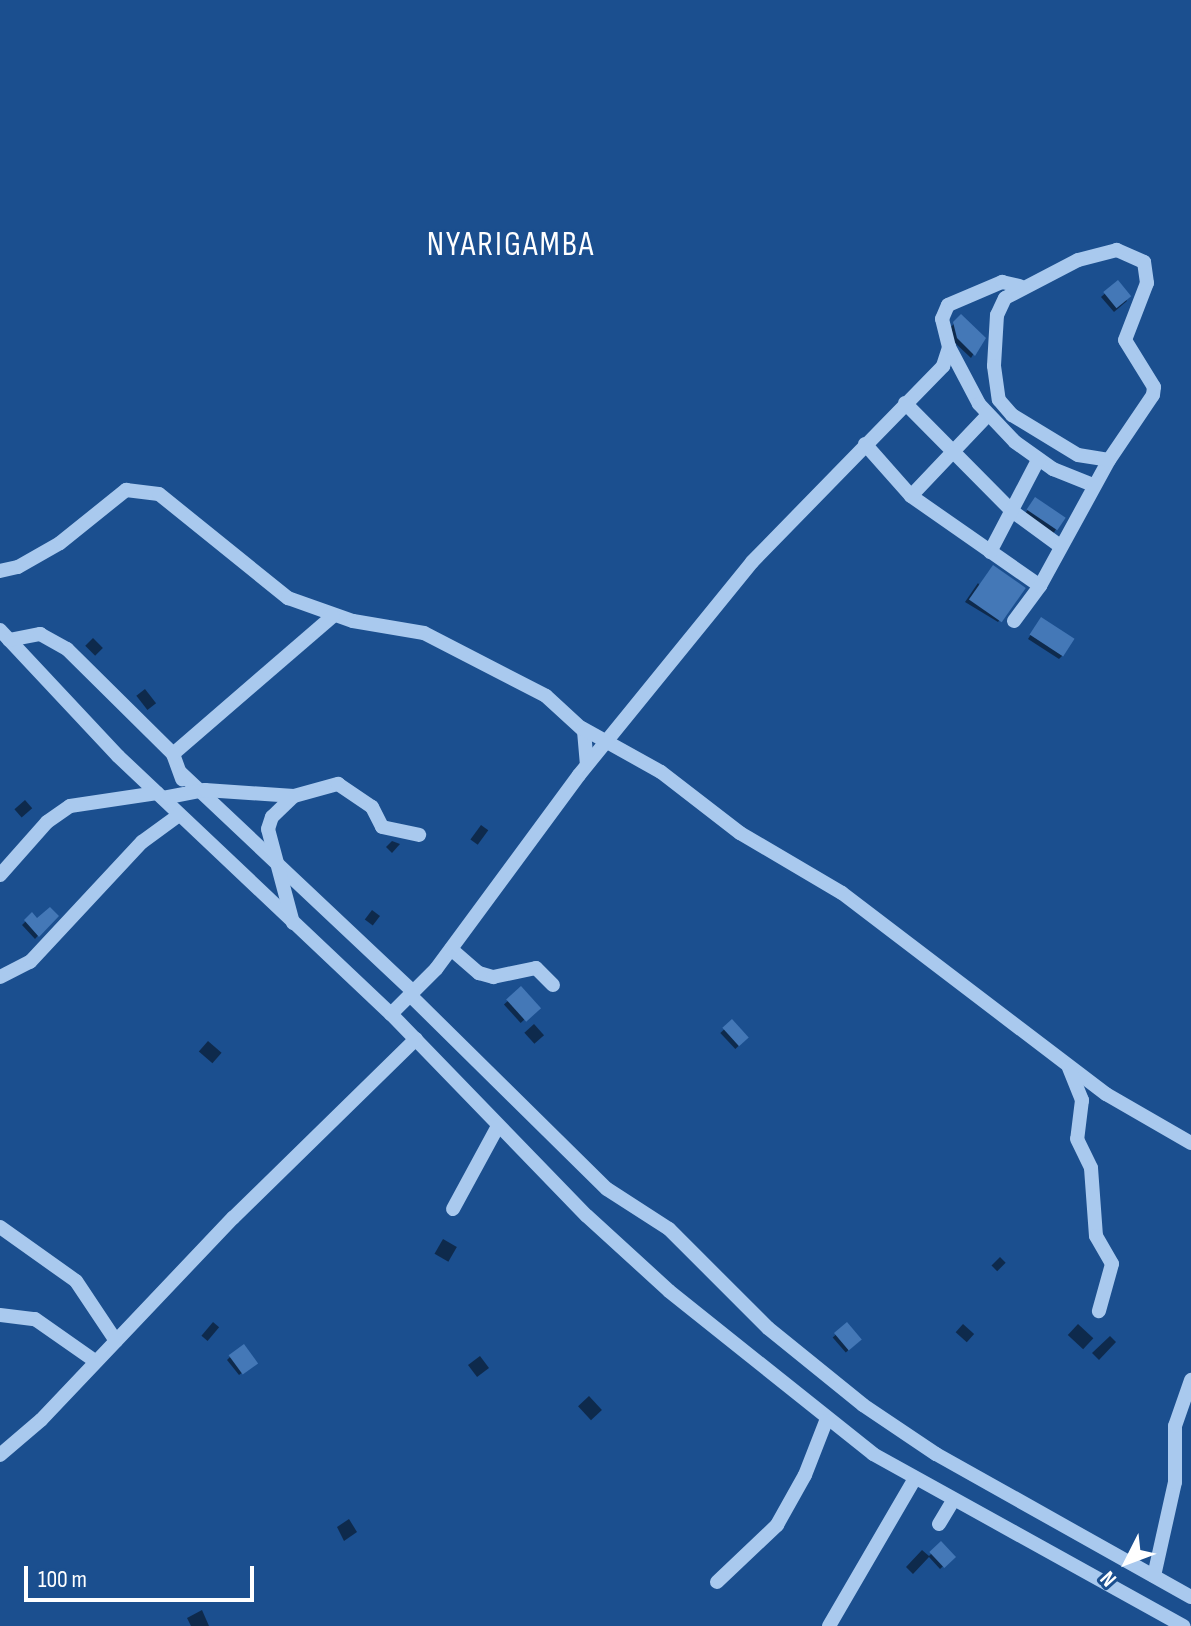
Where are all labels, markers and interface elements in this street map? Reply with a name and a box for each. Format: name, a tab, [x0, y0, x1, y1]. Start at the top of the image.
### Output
district label: NYARIGAMBA	[427, 225, 595, 265]
north arrow	[1087, 1522, 1167, 1602]
scale bar	[28, 1550, 258, 1600]
text: 100 m	[38, 1565, 87, 1594]
text: N	[1095, 1565, 1123, 1592]

